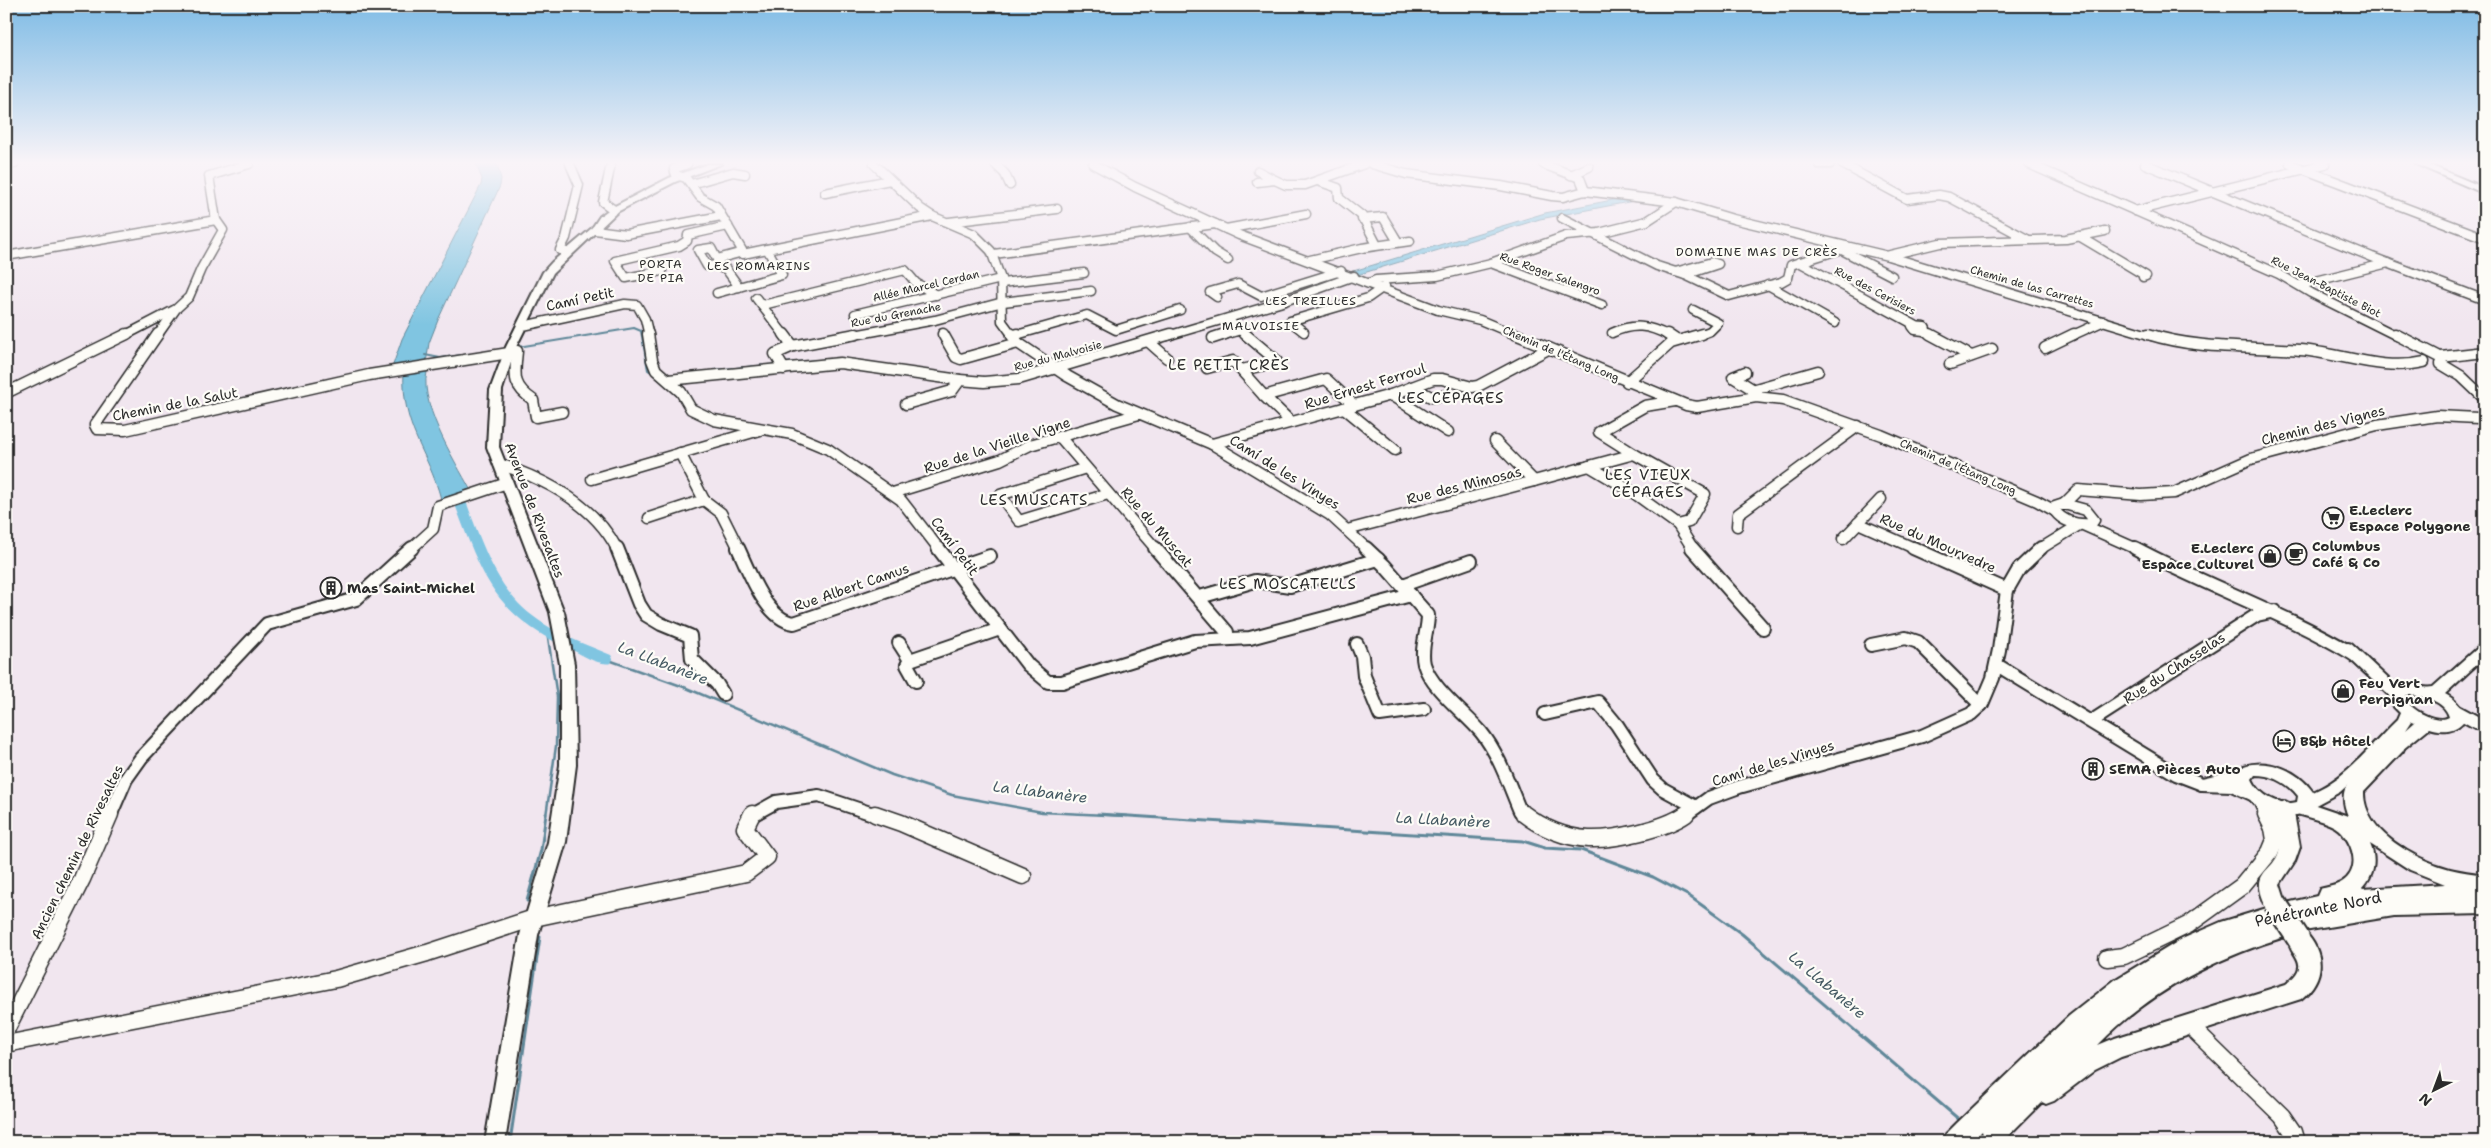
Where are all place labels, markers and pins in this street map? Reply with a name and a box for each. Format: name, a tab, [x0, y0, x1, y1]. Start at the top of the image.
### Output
place label: E.Leclerc Espace Polygone	[2349, 501, 2471, 535]
supermarket icon: E.Leclerc Espace Polygone	[2321, 506, 2345, 530]
place label: Columbus Café & Co	[2312, 537, 2380, 571]
place label: E.Leclerc Espace Culturel	[2141, 539, 2254, 573]
cafe icon: Columbus Café & Co	[2284, 542, 2308, 566]
shop icon: E.Leclerc Espace Culturel	[2258, 544, 2282, 568]
building icon: Mas Saint-Michel	[319, 576, 343, 600]
place label: Mas Saint-Michel	[347, 579, 475, 597]
place label: Feu Vert Perpignan	[2359, 674, 2433, 708]
shop icon: Feu Vert Perpignan	[2331, 679, 2355, 703]
hotel icon: B&b Hôtel	[2272, 729, 2296, 753]
place label: B&b Hôtel	[2300, 732, 2371, 750]
building icon: SEMA Pièces Auto	[2081, 757, 2105, 781]
place label: SEMA Pièces Auto	[2109, 760, 2241, 778]

